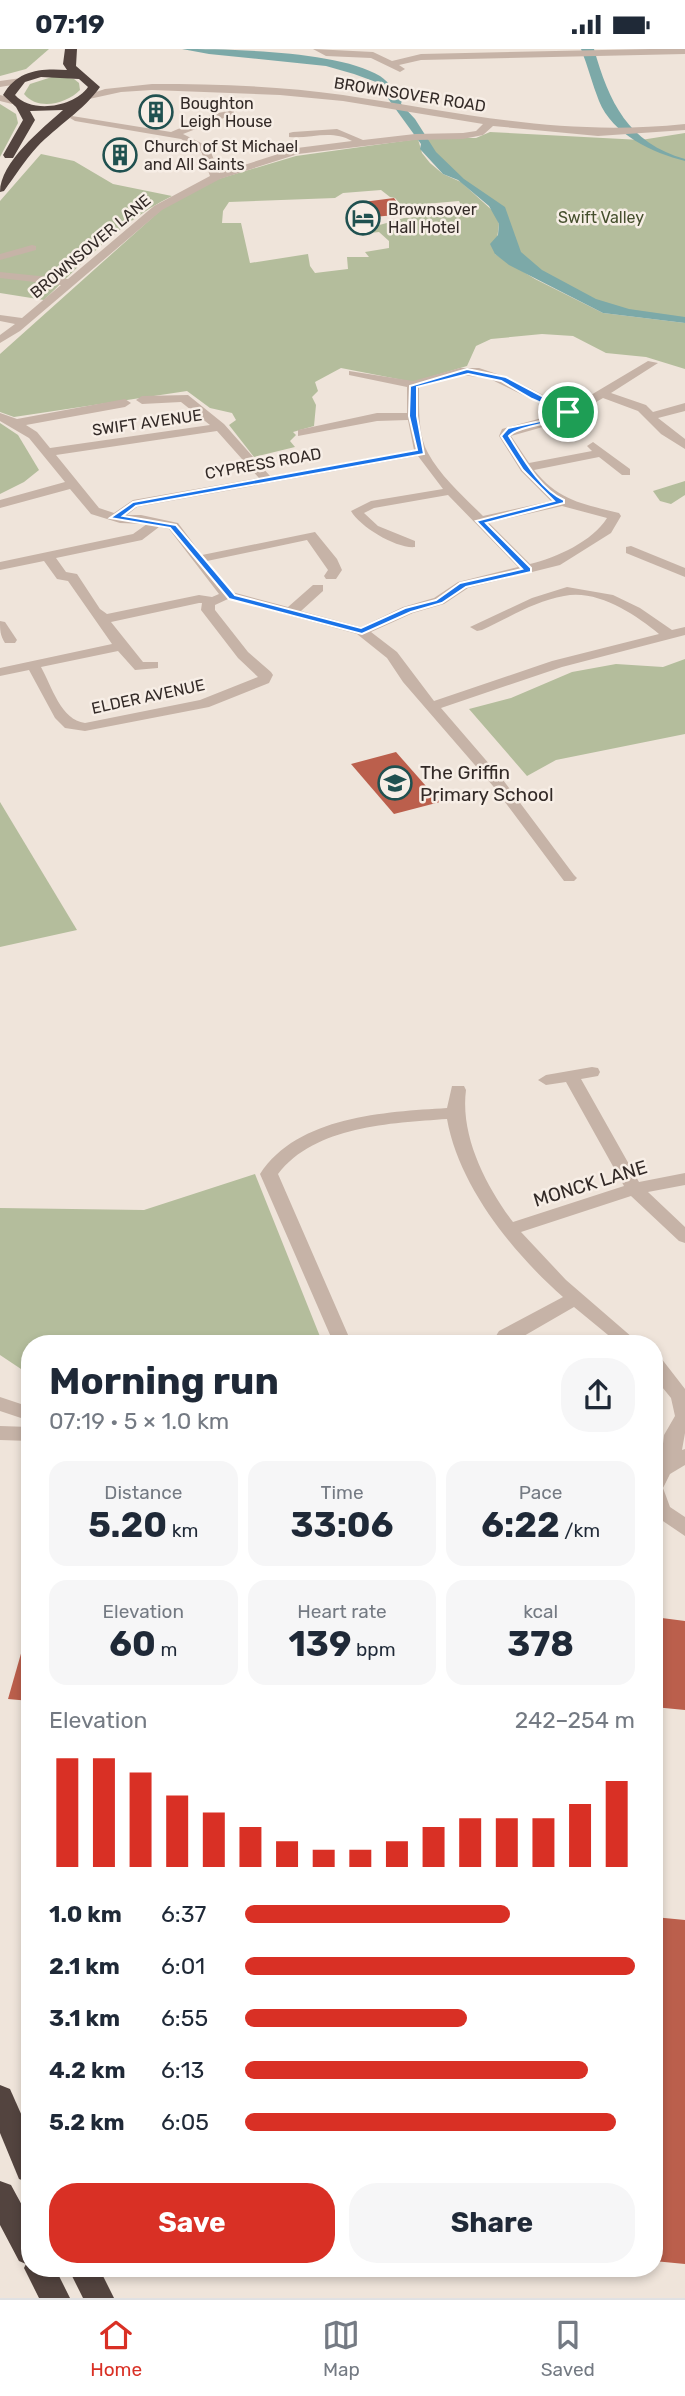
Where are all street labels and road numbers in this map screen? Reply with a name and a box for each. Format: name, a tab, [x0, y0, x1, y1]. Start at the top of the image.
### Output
street label: BROWNSOVER ROAD	[333, 73, 487, 116]
street label: BROWNSOVER LANE	[26, 190, 154, 302]
street label: SWIFT AVENUE	[91, 405, 203, 440]
street label: CYPRESS ROAD	[203, 444, 323, 483]
street label: ELDER AVENUE	[90, 675, 207, 718]
street label: MONCK LANE	[530, 1155, 650, 1212]

